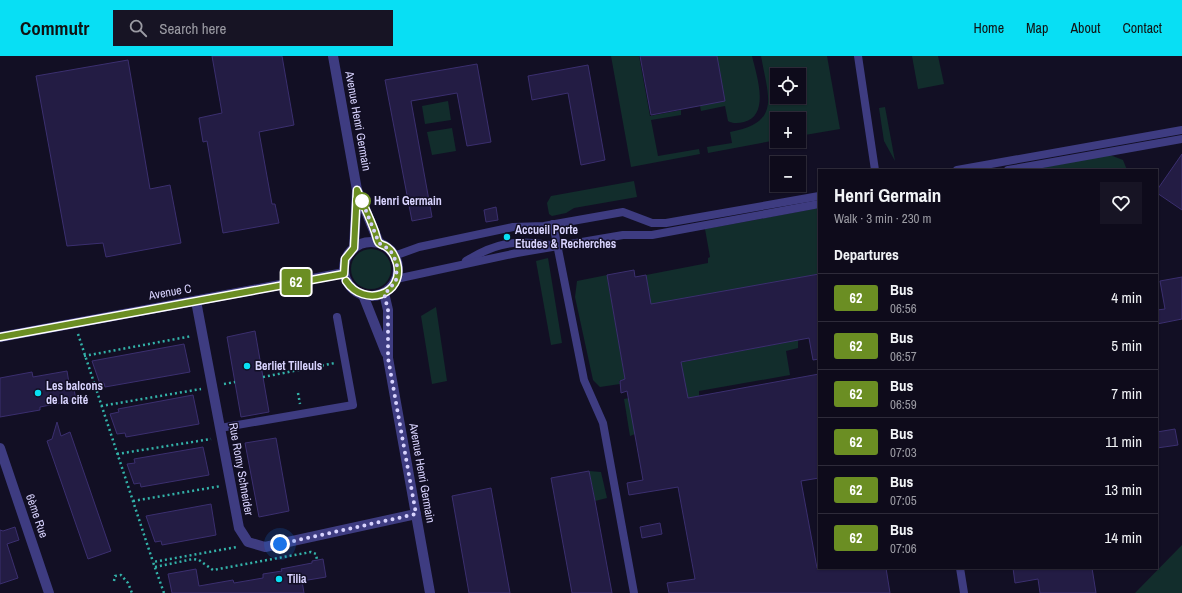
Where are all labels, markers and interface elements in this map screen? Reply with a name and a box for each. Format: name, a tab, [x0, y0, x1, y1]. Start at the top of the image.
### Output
search box	[113, 10, 393, 46]
text: Commutr	[20, 15, 89, 41]
icon: search	[127, 17, 149, 39]
text: Search here	[159, 18, 226, 39]
text: Home	[973, 19, 1004, 37]
text: Map	[1026, 19, 1048, 37]
text: About	[1070, 19, 1100, 37]
text: Contact	[1122, 19, 1162, 37]
map controls	[770, 68, 806, 192]
button: locate	[770, 68, 806, 104]
street label: Avenue Henri Germain	[341, 69, 375, 172]
button: +	[770, 112, 806, 148]
button: −	[770, 156, 806, 192]
text: Henri Germain	[834, 182, 941, 208]
button: heart	[1100, 182, 1142, 224]
marker: Henri Germain	[353, 192, 371, 210]
place label: Henri Germain	[374, 193, 442, 209]
text: Walk · 3 min · 230 m	[834, 210, 931, 227]
place label: Accueil Porte Etudes & Recherches	[515, 222, 617, 252]
marker: Accueil Porte Etudes & Recherches	[502, 232, 512, 242]
text: Departures	[834, 244, 899, 265]
line badge: 62	[278, 269, 314, 295]
text: 62	[290, 273, 302, 291]
text: Bus	[890, 279, 913, 300]
street label: Avenue C	[146, 280, 193, 304]
text: 4 min	[1111, 287, 1142, 308]
text: 62	[850, 289, 862, 307]
text: 06:56	[890, 300, 917, 317]
text: Bus	[890, 327, 913, 348]
text: 5 min	[1111, 335, 1142, 356]
text: 62	[850, 337, 862, 355]
text: 06:57	[890, 348, 917, 365]
place label: Berliet Tilleuls	[255, 358, 323, 374]
marker: Berliet Tilleuls	[242, 361, 252, 371]
text: Bus	[890, 375, 913, 396]
place label: Les balcons de la cité	[46, 378, 103, 408]
text: 7 min	[1111, 383, 1142, 404]
text: 62	[850, 385, 862, 403]
marker: Les balcons de la cité	[33, 388, 43, 398]
text: 06:59	[890, 396, 917, 413]
street label: Rue Romy Schneider	[225, 421, 257, 517]
street label: Avenue Henri Germain	[405, 421, 439, 524]
text: Bus	[890, 423, 913, 444]
text: 11 min	[1105, 431, 1142, 452]
text: 62	[850, 433, 862, 451]
text: 07:03	[890, 444, 917, 461]
text: Bus	[890, 471, 913, 492]
text: 13 min	[1104, 479, 1142, 500]
text: 62	[850, 481, 862, 499]
street label: 6ème Rue	[22, 492, 52, 540]
text: 07:05	[890, 492, 917, 509]
text: Bus	[890, 519, 913, 540]
text: 14 min	[1104, 527, 1142, 548]
text: 62	[850, 529, 862, 547]
your location	[270, 534, 290, 554]
text: 07:06	[890, 540, 917, 557]
place label: Tilia	[287, 571, 307, 587]
marker: Tilia	[274, 574, 284, 584]

